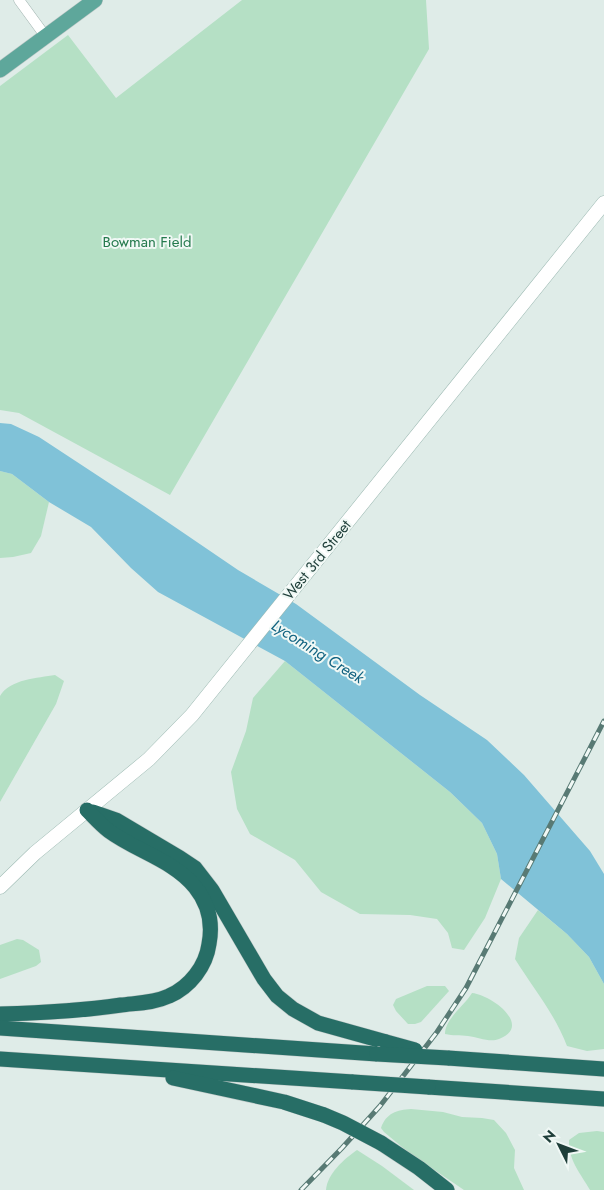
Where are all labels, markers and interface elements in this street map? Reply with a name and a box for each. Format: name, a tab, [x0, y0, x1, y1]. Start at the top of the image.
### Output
park label: Bowman Field	[103, 231, 191, 253]
street label: West 3rd Street	[278, 515, 357, 605]
water label: Lycoming Creek	[267, 614, 369, 690]
north arrow	[534, 1120, 584, 1170]
text: N	[538, 1125, 560, 1147]

